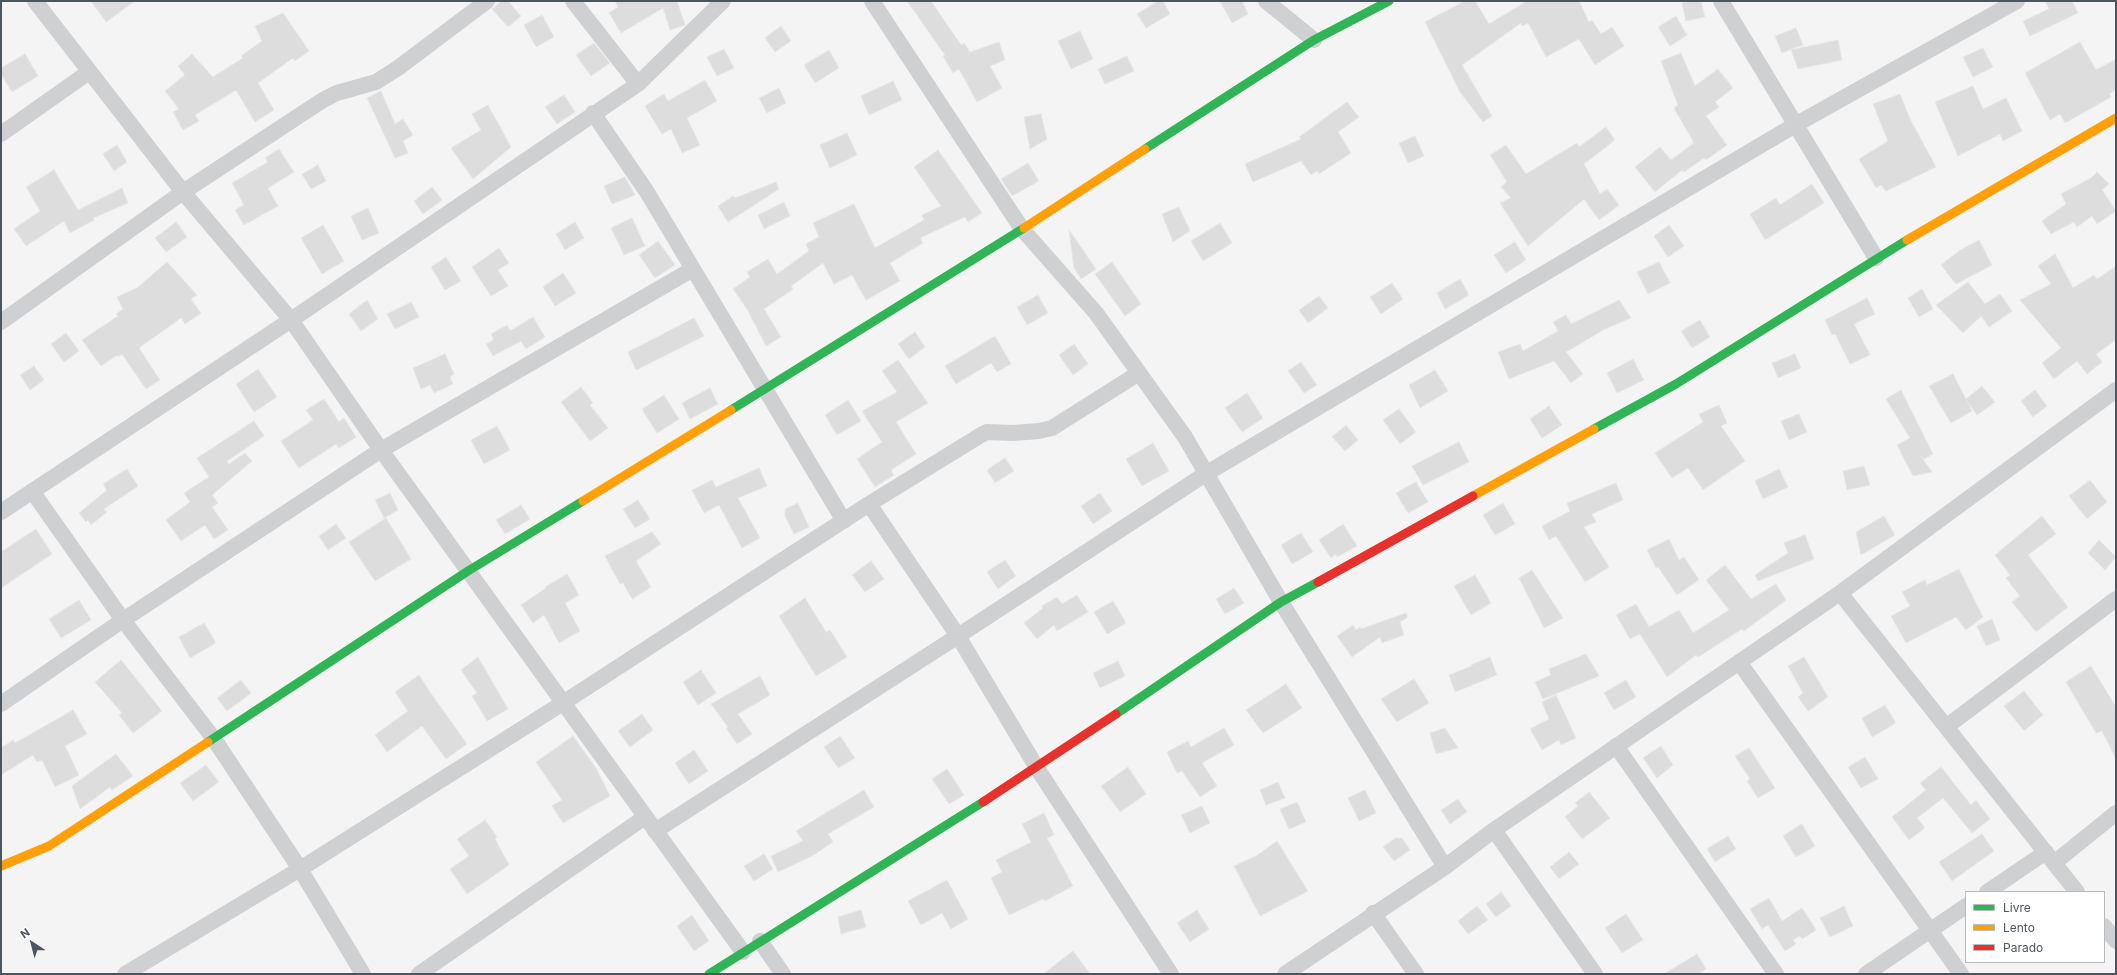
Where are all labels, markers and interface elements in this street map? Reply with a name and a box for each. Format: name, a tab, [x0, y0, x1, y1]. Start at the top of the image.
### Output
legend	[1965, 891, 2105, 963]
text: Livre	[2003, 900, 2031, 915]
text: Lento	[2003, 920, 2035, 935]
north arrow	[12, 923, 52, 963]
text: N	[17, 925, 32, 941]
text: Parado	[2003, 940, 2043, 955]

